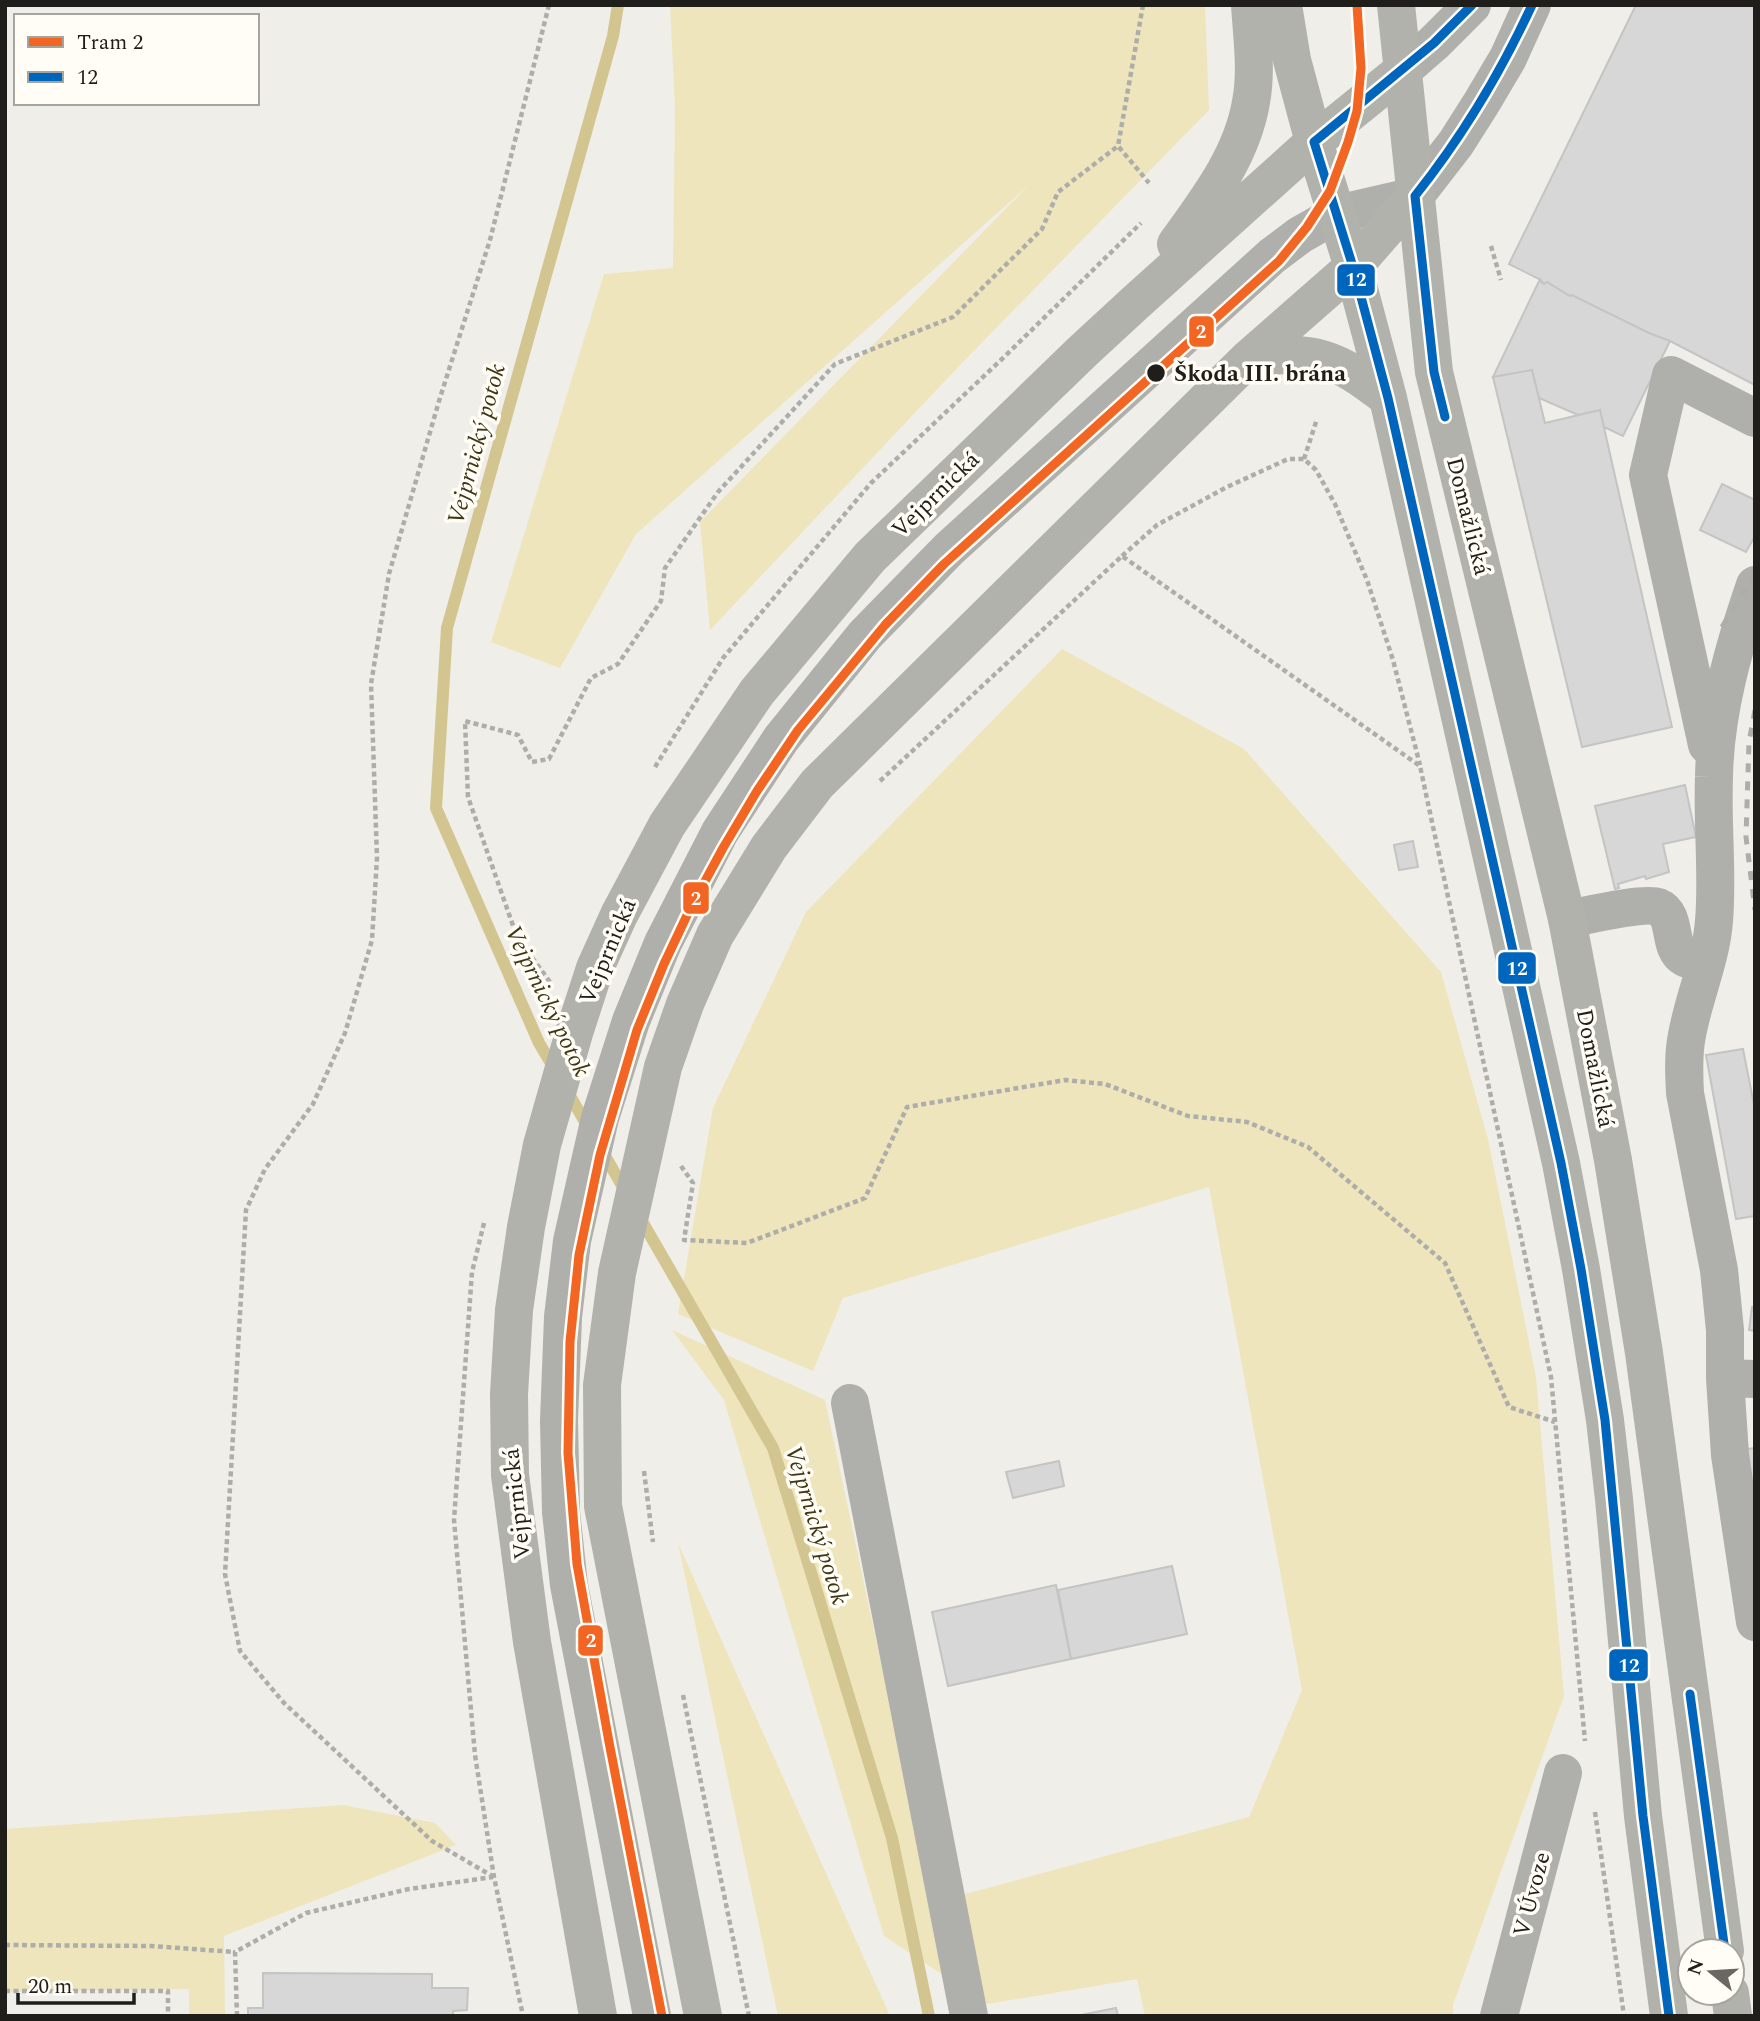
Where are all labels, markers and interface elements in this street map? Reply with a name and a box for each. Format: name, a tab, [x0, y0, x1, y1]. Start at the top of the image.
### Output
legend	[14, 14, 259, 105]
text: Tram 2	[77, 27, 143, 59]
text: 12	[77, 62, 98, 94]
line badge: 12	[1336, 263, 1376, 297]
text: 12	[1345, 266, 1367, 295]
line badge: 2	[1188, 315, 1215, 348]
text: 2	[1196, 318, 1206, 347]
place label: Škoda III. brána	[1174, 357, 1346, 392]
water label: Vejprnický potok	[438, 360, 516, 529]
marker: Škoda III. brána	[1145, 362, 1167, 384]
street label: Vejprnická	[884, 444, 988, 546]
street label: Domažlická	[1436, 454, 1499, 579]
line badge: 2	[682, 881, 710, 915]
text: 2	[691, 885, 701, 914]
street label: Vejprnická	[570, 893, 646, 1010]
water label: Vejprnický potok	[495, 919, 599, 1084]
line badge: 12	[1497, 951, 1537, 985]
text: 12	[1506, 955, 1528, 984]
street label: Domažlická	[1566, 1006, 1623, 1131]
water label: Vejprnický potok	[775, 1441, 857, 1609]
street label: Vejprnická	[494, 1447, 541, 1561]
line badge: 2	[577, 1624, 604, 1657]
text: 2	[586, 1627, 596, 1656]
line badge: 12	[1608, 1648, 1649, 1682]
text: 12	[1618, 1652, 1640, 1681]
street label: V Úvoze	[1504, 1848, 1561, 1941]
north arrow	[1676, 1937, 1746, 2007]
text: N	[1680, 1955, 1712, 1979]
scale bar	[18, 1962, 133, 2006]
text: 20 m	[28, 1971, 72, 2003]

